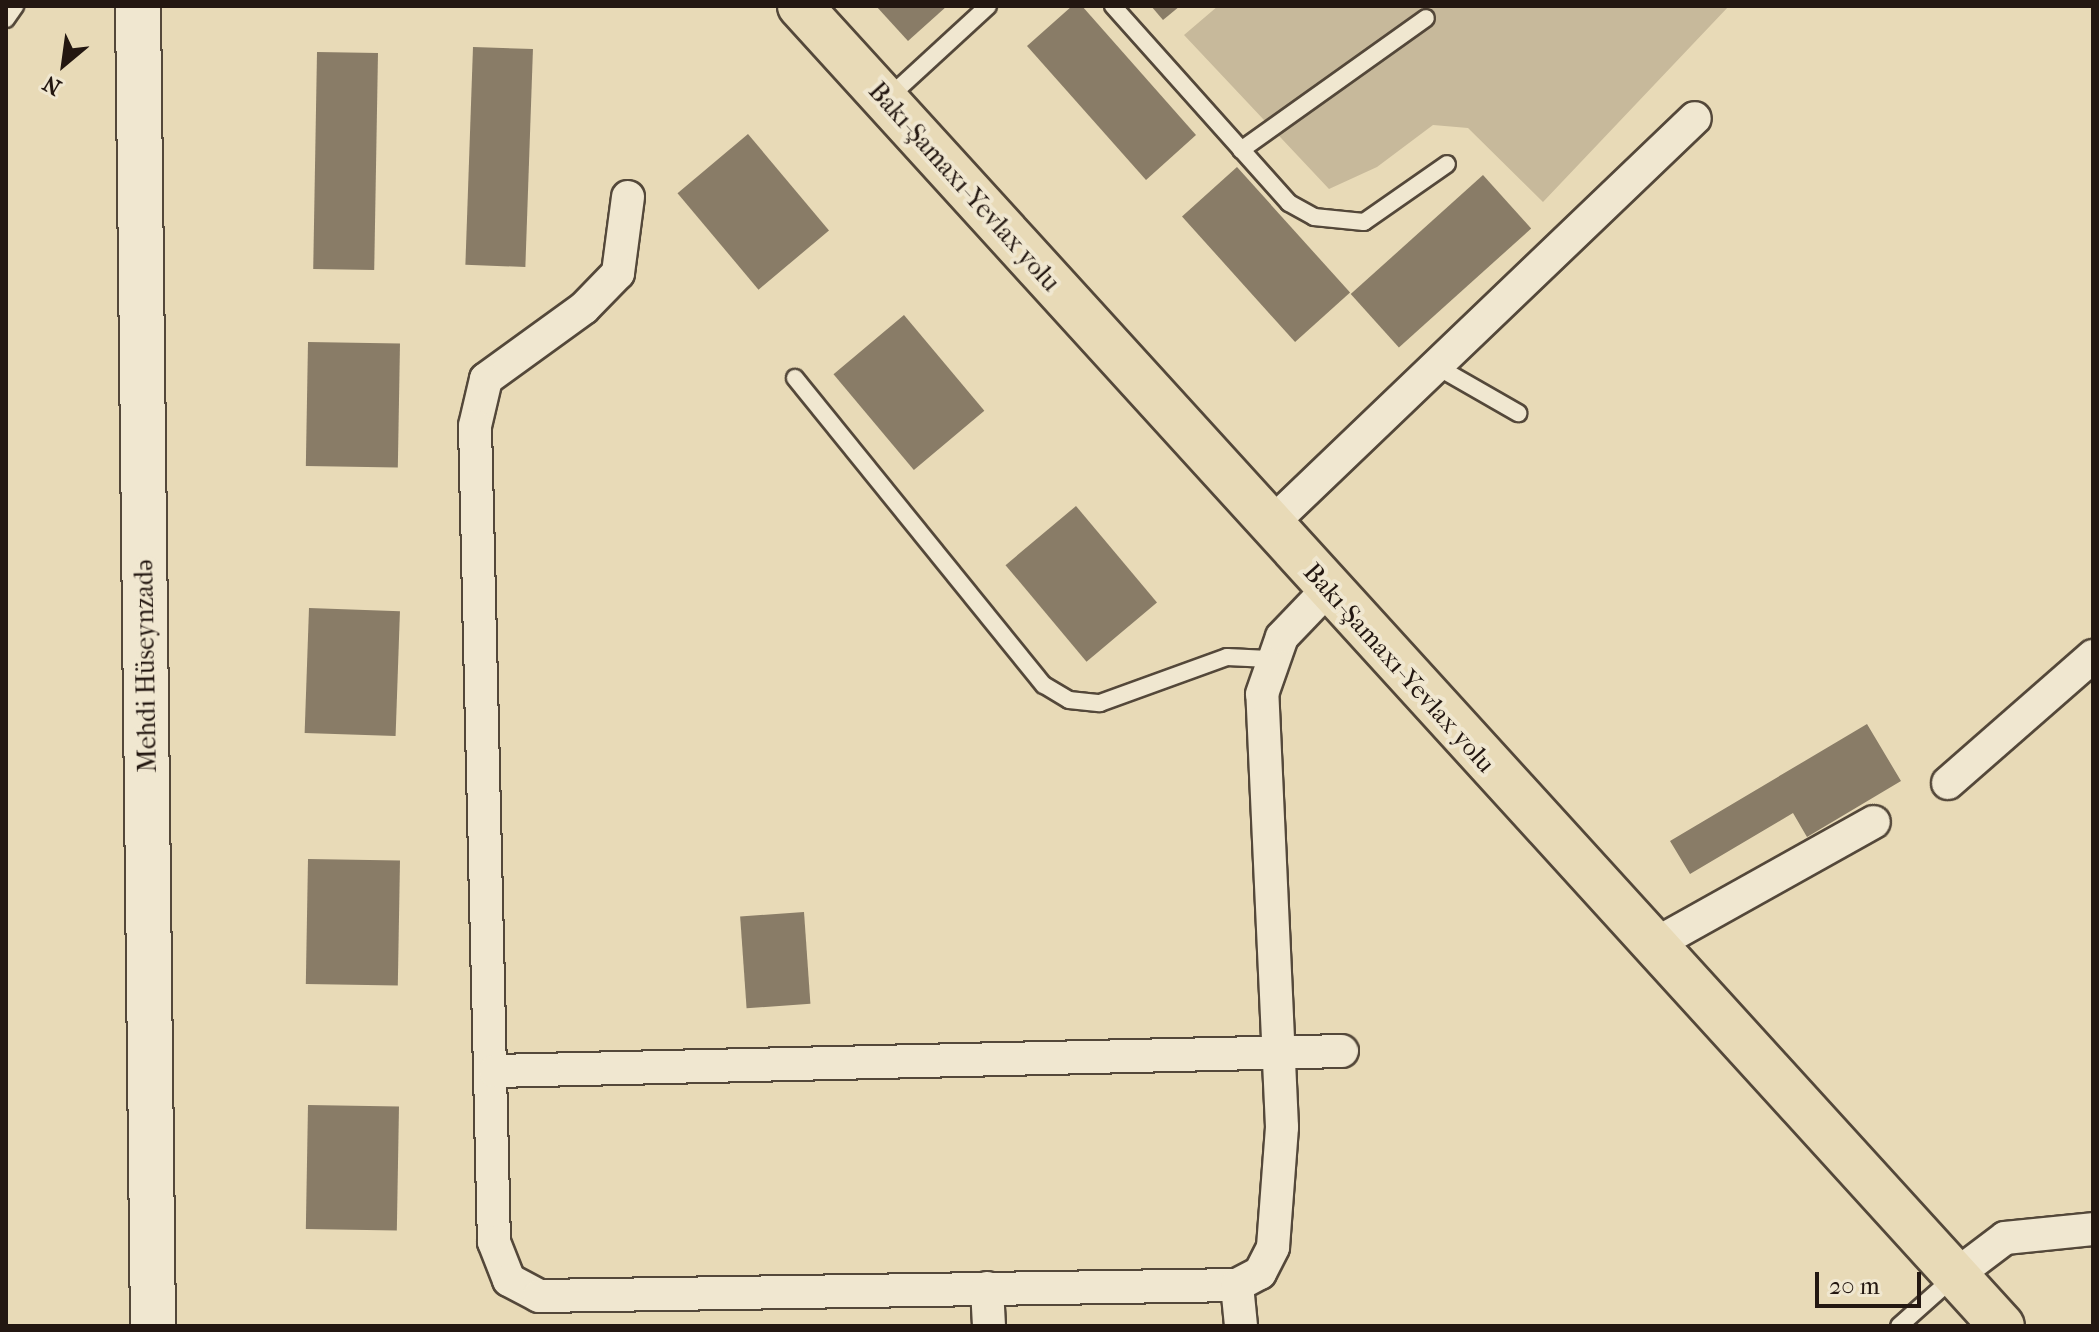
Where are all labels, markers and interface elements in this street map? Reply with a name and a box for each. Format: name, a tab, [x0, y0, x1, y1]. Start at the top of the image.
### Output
north arrow	[24, 24, 104, 104]
text: N	[39, 70, 66, 100]
street label: Bakı-Şamaxı-Yevlax yolu	[862, 76, 1066, 298]
street label: Bakı-Şamaxı-Yevlax yolu	[1297, 557, 1501, 779]
street label: Mehdi Hüseynzadə	[129, 559, 163, 773]
scale bar	[1819, 1256, 1925, 1306]
text: 20 m	[1829, 1272, 1880, 1300]

